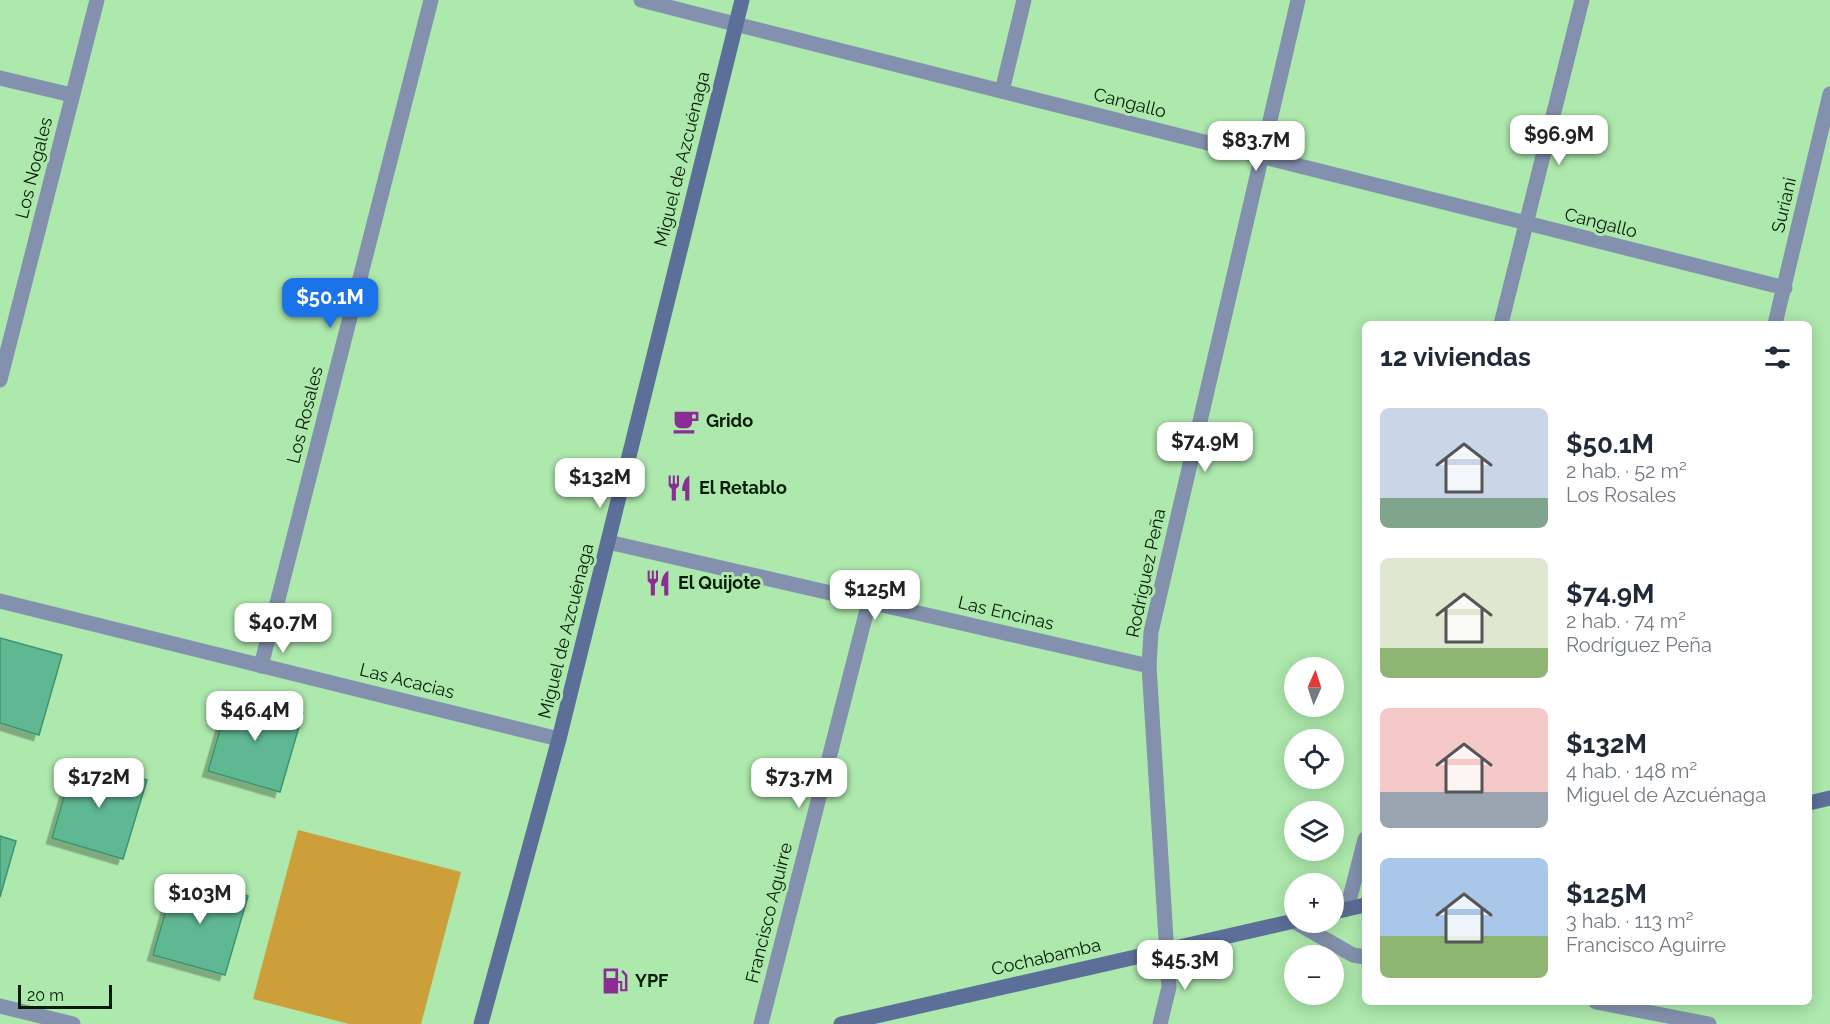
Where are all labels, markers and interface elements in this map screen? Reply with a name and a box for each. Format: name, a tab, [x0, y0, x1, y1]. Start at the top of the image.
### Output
street label: Miguel de Azcuénaga	[650, 69, 713, 249]
street label: Cangallo	[1092, 83, 1169, 122]
street label: Los Nogales	[11, 115, 56, 221]
pin: $96.9M	[1510, 115, 1608, 166]
pin: $83.7M	[1207, 121, 1305, 172]
text: $96.9M	[1524, 122, 1594, 146]
text: $83.7M	[1222, 128, 1290, 152]
street label: Suriani	[1767, 175, 1800, 235]
street label: Cangallo	[1563, 203, 1640, 242]
pin: $50.1M	[281, 278, 379, 329]
text: $50.1M	[296, 285, 364, 309]
icon: filters	[1761, 341, 1794, 374]
text: 12 viviendas	[1380, 342, 1531, 372]
street label: Los Rosales	[282, 364, 327, 466]
cafe icon: Grido	[671, 406, 701, 436]
place label: Grido	[706, 410, 753, 431]
pin: $74.9M	[1156, 422, 1254, 473]
text: $74.9M	[1171, 429, 1239, 453]
text: $50.1M	[1566, 429, 1654, 459]
icon: home	[1428, 432, 1500, 504]
pin: $132M	[558, 458, 642, 509]
text: 2 hab. · 52 m²	[1566, 459, 1687, 483]
text: $132M	[569, 465, 631, 489]
restaurant icon: El Retablo	[664, 473, 694, 503]
place label: El Retablo	[699, 477, 787, 498]
text: Los Rosales	[1566, 483, 1676, 507]
street label: Rodríguez Peña	[1122, 507, 1169, 639]
street label: Miguel de Azcuénaga	[534, 541, 597, 721]
restaurant icon: El Quijote	[643, 568, 673, 598]
pin: $125M	[833, 570, 917, 621]
place label: El Quijote	[678, 572, 761, 593]
text: $125M	[844, 577, 906, 601]
text: $74.9M	[1566, 579, 1655, 609]
icon: home	[1428, 582, 1500, 654]
street label: Las Encinas	[956, 591, 1056, 634]
pin: $40.7M	[234, 603, 332, 654]
text: 2 hab. · 74 m²	[1566, 609, 1686, 633]
text: $40.7M	[248, 610, 318, 634]
text: Rodríguez Peña	[1566, 633, 1712, 657]
north arrow	[1284, 657, 1344, 717]
map controls	[1284, 657, 1344, 1005]
street label: Las Acacias	[358, 659, 457, 702]
pin: $46.4M	[206, 691, 304, 742]
text: $46.4M	[220, 698, 290, 722]
button: locate	[1284, 729, 1344, 789]
text: $132M	[1566, 729, 1647, 759]
icon: home	[1428, 732, 1500, 804]
pin: $172M	[57, 758, 141, 809]
pin: $73.7M	[750, 758, 848, 809]
text: 4 hab. · 148 m²	[1566, 759, 1697, 783]
text: $172M	[68, 765, 130, 789]
text: $73.7M	[765, 765, 833, 789]
text: Miguel de Azcuénaga	[1566, 783, 1766, 807]
button: layers	[1284, 801, 1344, 861]
street label: Francisco Aguirre	[741, 840, 796, 985]
button: +	[1284, 873, 1344, 933]
pin: $103M	[158, 874, 242, 925]
text: $125M	[1566, 879, 1647, 909]
text: $103M	[168, 881, 232, 905]
icon: home	[1428, 882, 1500, 954]
text: 3 hab. · 113 m²	[1566, 909, 1693, 933]
text: Francisco Aguirre	[1566, 933, 1726, 957]
street label: Cochabamba	[989, 934, 1103, 979]
pin: $45.3M	[1136, 940, 1234, 991]
button: −	[1284, 945, 1344, 1005]
text: $45.3M	[1151, 947, 1219, 971]
fuel station icon: YPF	[600, 966, 630, 996]
place label: YPF	[635, 970, 668, 991]
scale bar	[18, 982, 112, 1010]
text: 20 m	[27, 986, 64, 1005]

